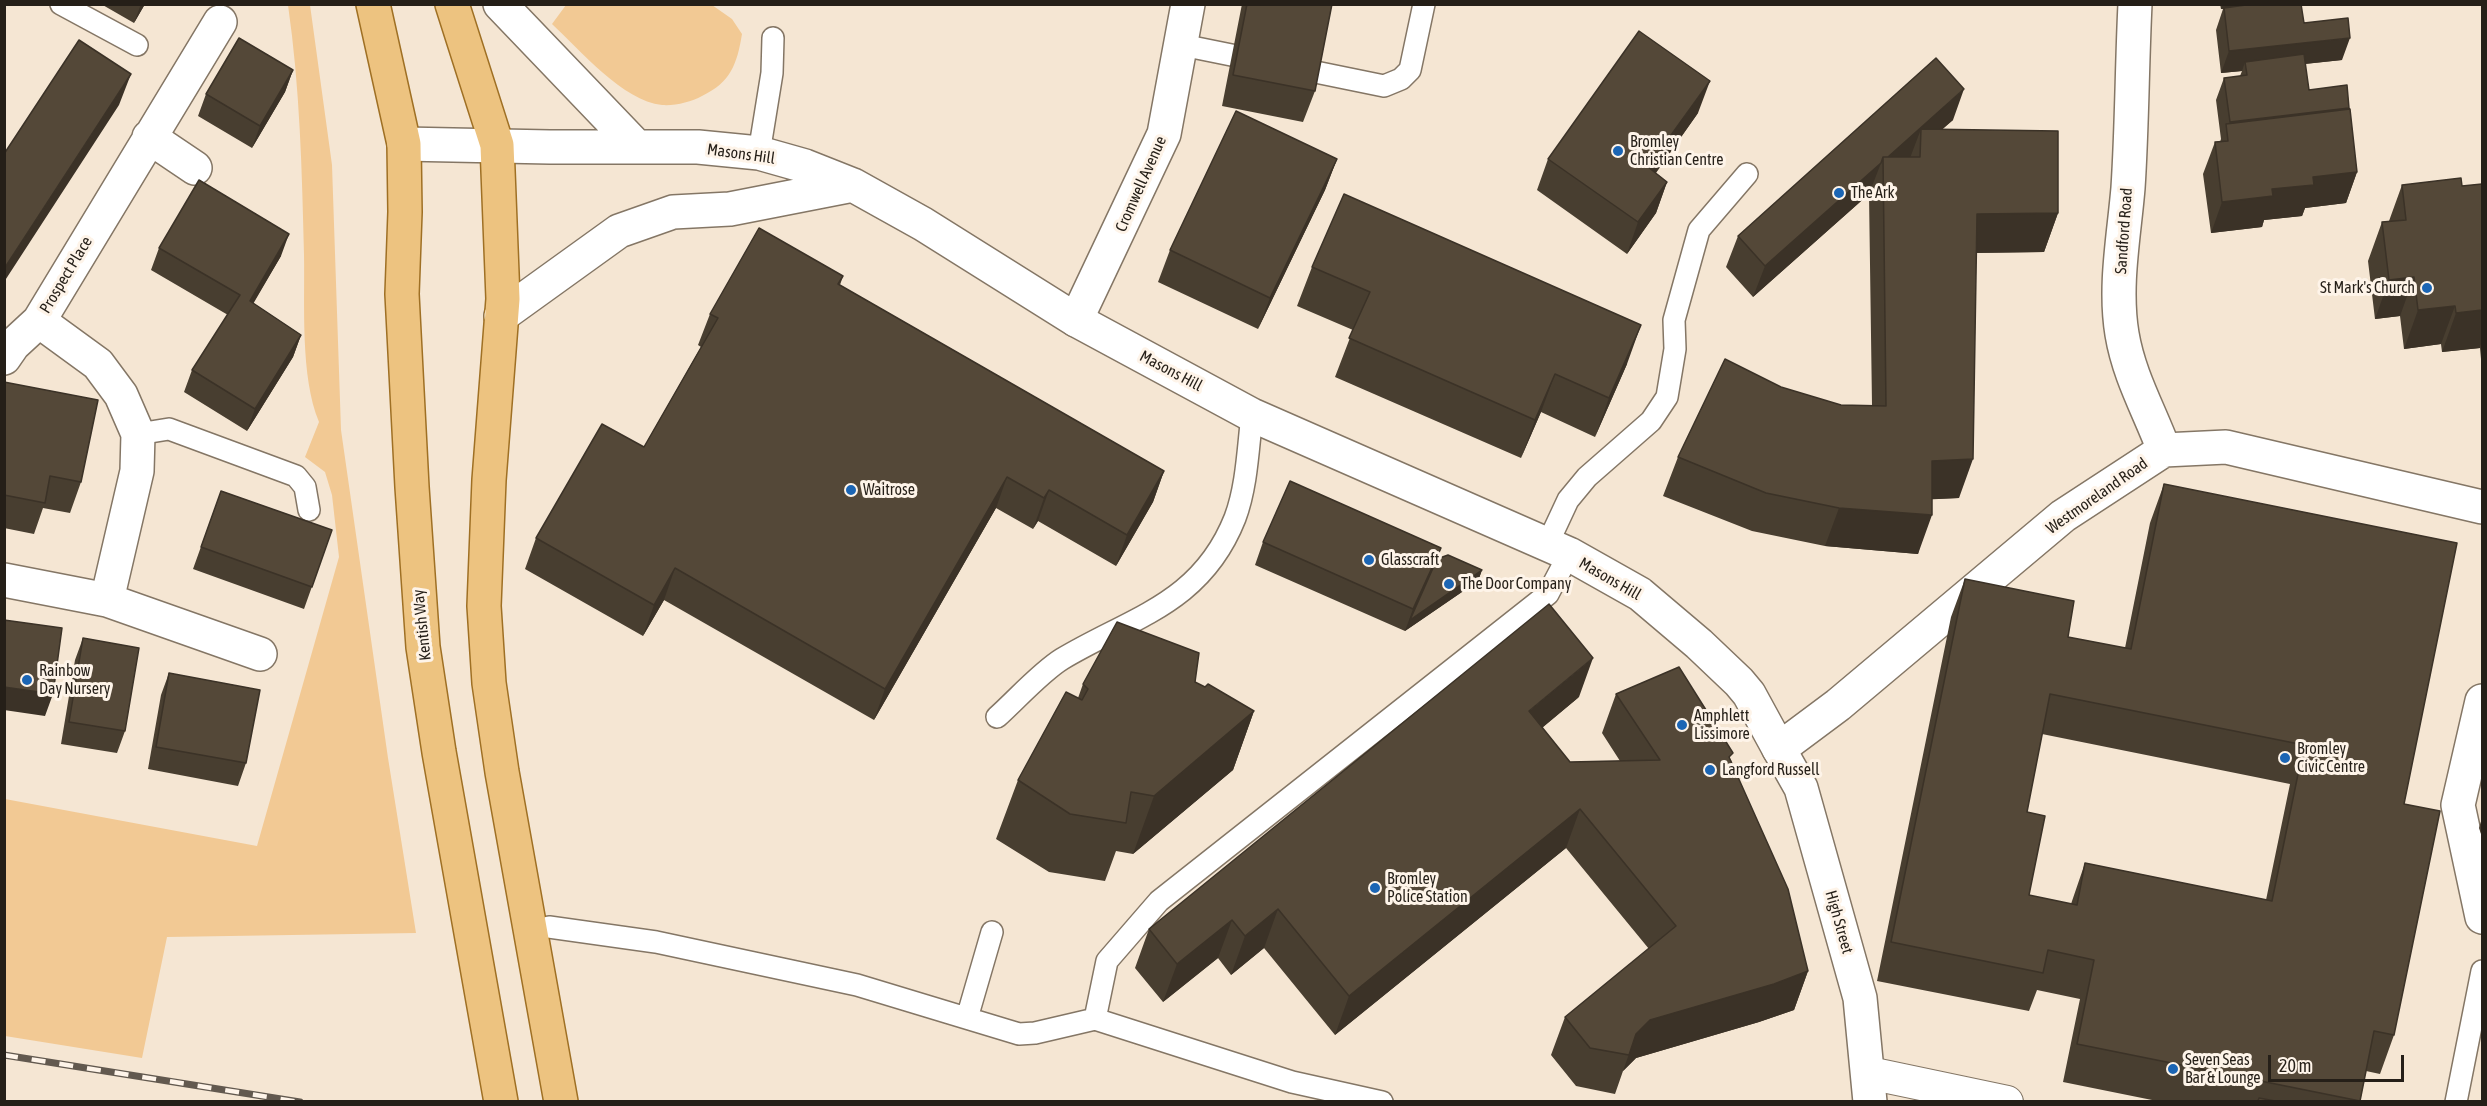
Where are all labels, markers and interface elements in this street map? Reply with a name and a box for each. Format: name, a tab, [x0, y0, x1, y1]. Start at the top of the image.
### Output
place label: Bromley Christian Centre	[1630, 132, 1724, 170]
street label: Cromwell Avenue	[1111, 133, 1171, 235]
street label: Masons Hill	[706, 140, 776, 168]
marker: Bromley Christian Centre	[1611, 144, 1625, 158]
place label: The Ark	[1851, 183, 1895, 203]
marker: The Ark	[1832, 186, 1846, 200]
street label: Sandford Road	[2111, 187, 2137, 275]
street label: Prospect Place	[36, 233, 96, 317]
place label: St Mark's Church	[2320, 278, 2415, 298]
marker: St Mark's Church	[2420, 281, 2434, 295]
street label: Masons Hill	[1136, 346, 1206, 396]
street label: Westmoreland Road	[2043, 454, 2151, 538]
place label: Waitrose	[863, 480, 915, 500]
marker: Waitrose	[844, 483, 858, 497]
place label: Glasscraft	[1381, 550, 1439, 570]
marker: Glasscraft	[1362, 553, 1376, 567]
street label: Masons Hill	[1576, 554, 1644, 604]
place label: The Door Company	[1461, 574, 1571, 594]
marker: The Door Company	[1442, 577, 1456, 591]
street label: Kentish Way	[409, 588, 435, 662]
place label: Rainbow Day Nursery	[39, 661, 110, 699]
marker: Rainbow Day Nursery	[20, 673, 34, 687]
place label: Amphlett Lissimore	[1694, 706, 1750, 744]
marker: Amphlett Lissimore	[1675, 718, 1689, 732]
place label: Bromley Civic Centre	[2297, 739, 2365, 777]
marker: Bromley Civic Centre	[2278, 751, 2292, 765]
place label: Langford Russell	[1722, 760, 1819, 780]
marker: Langford Russell	[1703, 763, 1717, 777]
place label: Bromley Police Station	[1387, 869, 1468, 907]
marker: Bromley Police Station	[1368, 881, 1382, 895]
street label: High Street	[1821, 888, 1857, 956]
scale bar	[2271, 1043, 2408, 1081]
place label: Seven Seas Bar & Lounge	[2185, 1050, 2260, 1088]
text: 20 m	[2279, 1055, 2311, 1076]
marker: Seven Seas Bar & Lounge	[2166, 1062, 2180, 1076]

